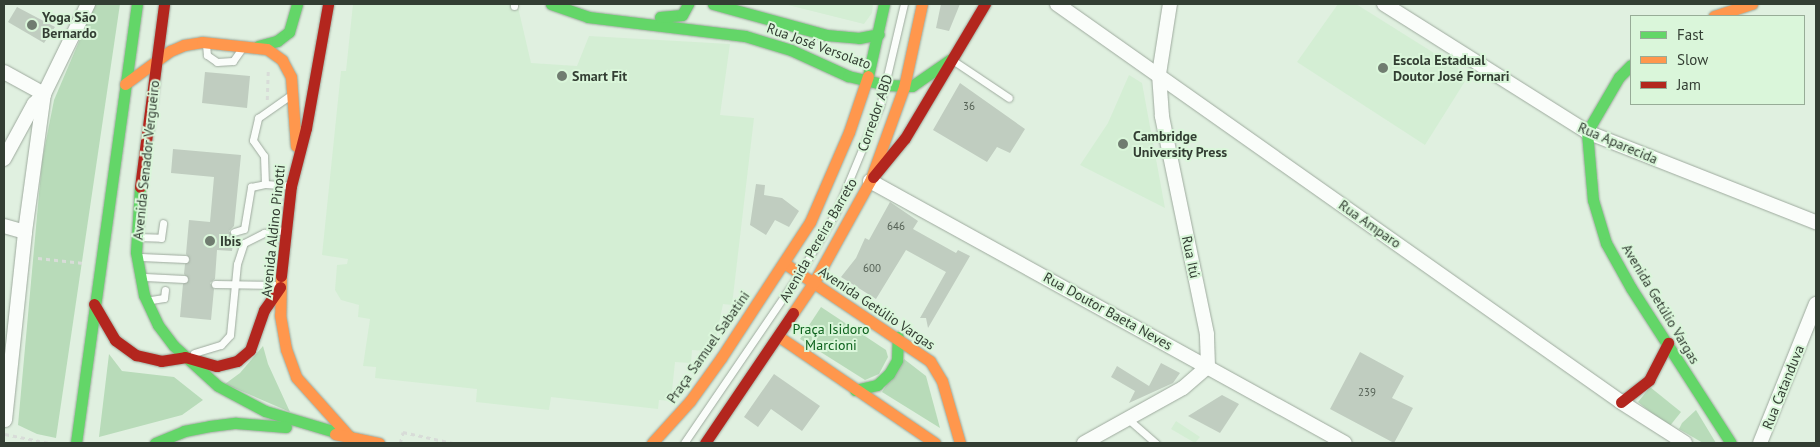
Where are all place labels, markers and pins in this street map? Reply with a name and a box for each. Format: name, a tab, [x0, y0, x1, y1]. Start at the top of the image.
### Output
place label: Yoga São Bernardo	[42, 9, 97, 41]
marker: Yoga São Bernardo	[26, 19, 38, 31]
place label: Escola Estadual Doutor José Fornari	[1393, 52, 1509, 84]
marker: Escola Estadual Doutor José Fornari	[1377, 62, 1389, 74]
place label: Smart Fit	[572, 68, 627, 84]
marker: Smart Fit	[556, 70, 568, 82]
place label: Cambridge University Press	[1133, 128, 1228, 160]
marker: Cambridge University Press	[1117, 138, 1129, 150]
place label: Ibis	[220, 233, 241, 249]
marker: Ibis	[204, 235, 216, 247]

